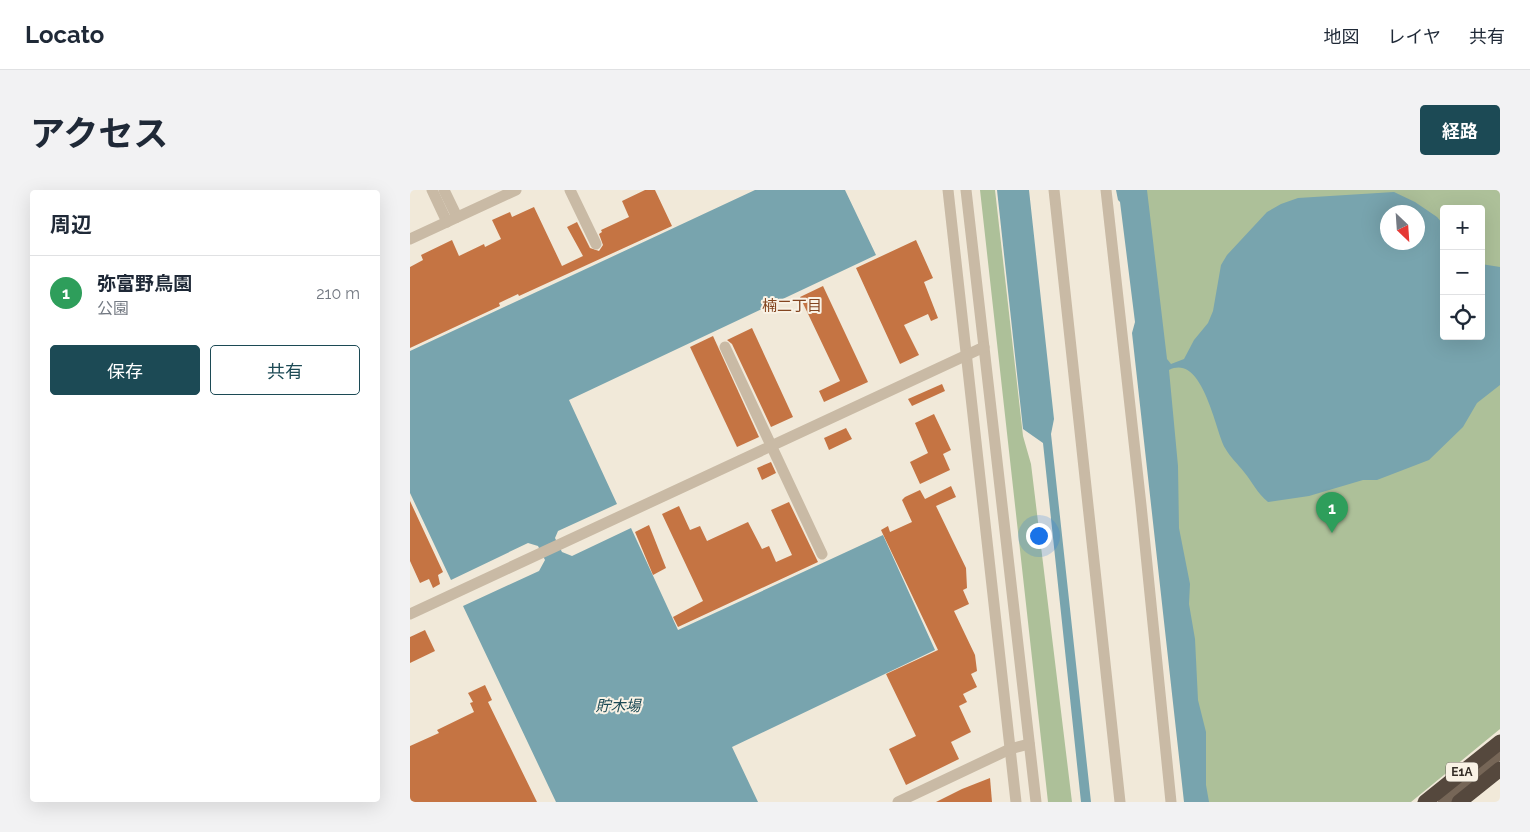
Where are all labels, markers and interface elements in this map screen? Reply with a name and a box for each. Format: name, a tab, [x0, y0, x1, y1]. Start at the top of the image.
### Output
text: Locato	[25, 20, 104, 49]
text: 地図	[1324, 26, 1360, 47]
text: レイヤ	[1388, 26, 1441, 47]
text: 共有	[1469, 26, 1505, 47]
button: 経路	[1420, 105, 1500, 155]
text: アクセス	[30, 113, 168, 154]
north arrow	[1380, 205, 1425, 250]
map controls	[1440, 205, 1485, 340]
button: +	[1440, 205, 1485, 250]
text: 周辺	[50, 212, 92, 237]
button: −	[1440, 250, 1485, 295]
text: 弥富野鳥園	[97, 272, 192, 294]
text: 1	[62, 284, 70, 303]
text: 210 m	[316, 284, 360, 303]
button: locate	[1440, 295, 1485, 340]
district label: 楠二丁目	[762, 297, 822, 315]
text: 公園	[97, 299, 129, 318]
button: 保存	[50, 345, 200, 395]
button: 共有	[210, 345, 360, 395]
pin: 1	[1316, 492, 1348, 533]
your location	[1026, 523, 1052, 549]
water label: 貯木場	[595, 697, 642, 715]
road number: E1A	[1446, 762, 1478, 782]

